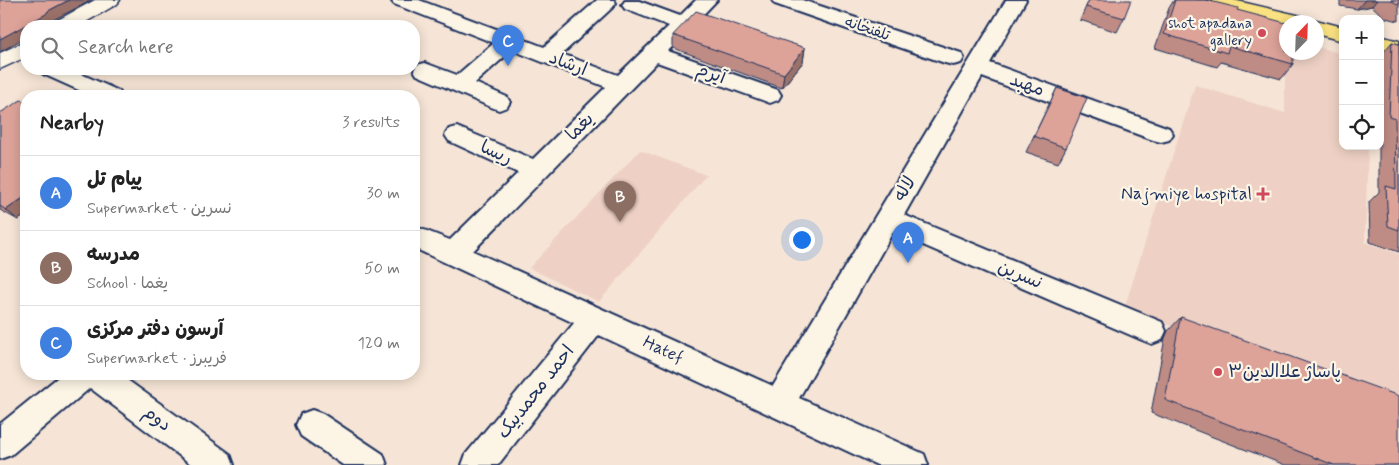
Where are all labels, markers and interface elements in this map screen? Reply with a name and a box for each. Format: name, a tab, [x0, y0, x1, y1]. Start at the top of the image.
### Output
street label: تلفنخانه	[842, 12, 893, 46]
place label: shot apadana gallery	[1169, 14, 1252, 51]
north arrow	[1279, 15, 1324, 60]
map controls	[1339, 15, 1384, 150]
button: +	[1339, 15, 1384, 60]
search box	[20, 20, 420, 75]
pin: C	[492, 25, 524, 66]
marker: shot apadana gallery	[1256, 27, 1268, 39]
icon: search	[38, 34, 66, 62]
text: Search here	[78, 35, 174, 60]
street label: ارشاد	[546, 46, 590, 82]
street label: آیرم	[693, 58, 731, 92]
button: −	[1339, 60, 1384, 105]
street label: مهبد	[1006, 68, 1048, 102]
button: locate	[1339, 105, 1384, 150]
street label: یغما	[561, 108, 599, 146]
text: Nearby	[40, 109, 104, 137]
text: 3 results	[342, 112, 400, 133]
street label: ریسا	[476, 135, 516, 171]
text: پیام تل	[87, 167, 142, 192]
street label: لاله	[888, 172, 922, 206]
pin: B	[604, 181, 636, 222]
place label: Najmiye hospital	[1121, 182, 1252, 206]
text: A	[51, 183, 61, 204]
text: 30 m	[367, 183, 400, 204]
marker: Najmiye hospital	[1256, 187, 1270, 201]
text: Supermarket · نسرین	[87, 198, 232, 219]
pin: A	[892, 222, 924, 263]
your location	[789, 227, 815, 253]
text: مدرسه	[87, 242, 140, 267]
street label: نسرین	[994, 255, 1046, 295]
text: B	[51, 258, 61, 279]
text: 50 m	[364, 258, 400, 279]
text: School · یغما	[87, 273, 168, 294]
text: آرسون دفتر مرکزی	[87, 317, 223, 342]
street label: Hatef	[639, 330, 687, 370]
text: C	[50, 333, 62, 354]
text: 120 m	[358, 333, 400, 354]
street label: احمد محمدبیک	[492, 340, 580, 444]
text: Supermarket · فریبرز	[87, 348, 227, 369]
place label: پاساژ علاالدین۳	[1228, 360, 1341, 384]
marker: پاساژ علاالدین۳	[1212, 366, 1224, 378]
street label: دوم	[137, 401, 176, 438]

